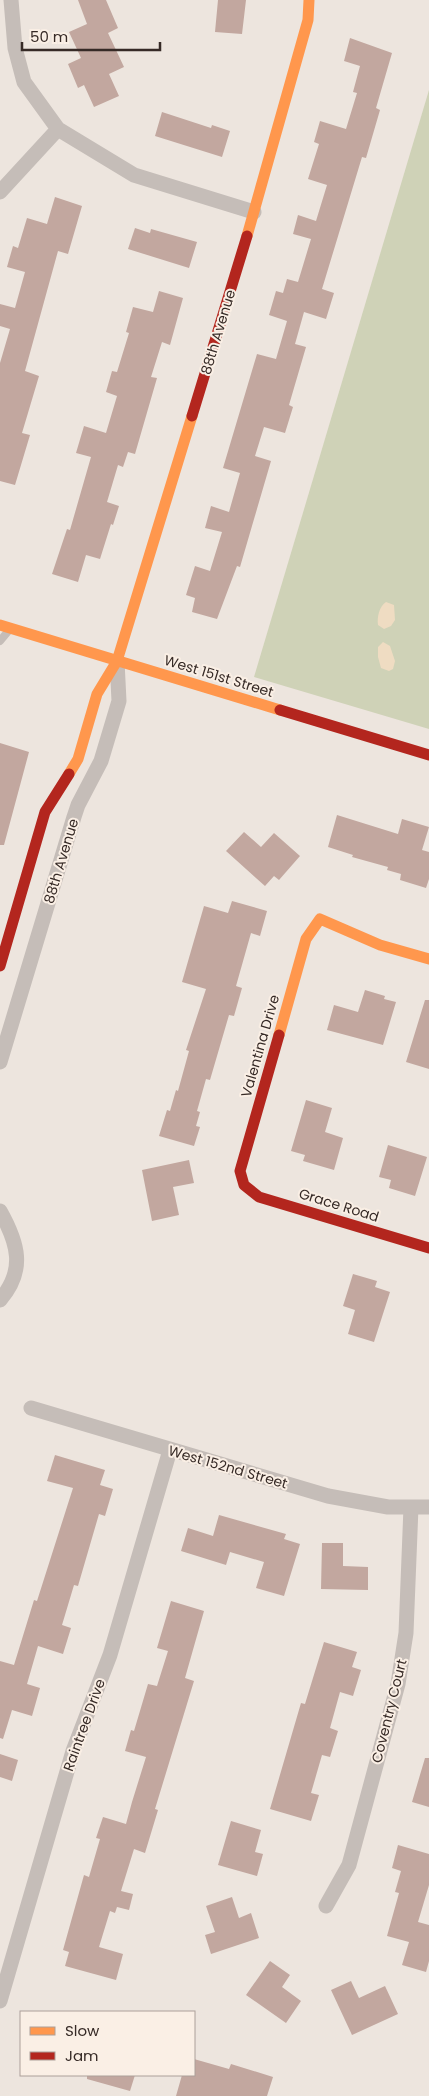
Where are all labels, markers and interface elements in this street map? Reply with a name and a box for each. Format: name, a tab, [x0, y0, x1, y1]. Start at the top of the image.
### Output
scale bar	[22, 20, 160, 52]
text: 50 m	[30, 26, 68, 47]
street label: 88th Avenue	[196, 287, 241, 377]
street label: West 151st Street	[162, 650, 276, 702]
street label: 88th Avenue	[39, 816, 84, 906]
street label: Valentina Drive	[236, 992, 284, 1100]
street label: Grace Road	[296, 1183, 382, 1227]
street label: West 152nd Street	[166, 1440, 290, 1494]
street label: Coventry Court	[366, 1657, 412, 1765]
street label: Raintree Drive	[58, 1676, 110, 1774]
legend	[20, 2011, 195, 2076]
text: Slow	[65, 2020, 100, 2041]
text: Jam	[65, 2045, 99, 2066]

